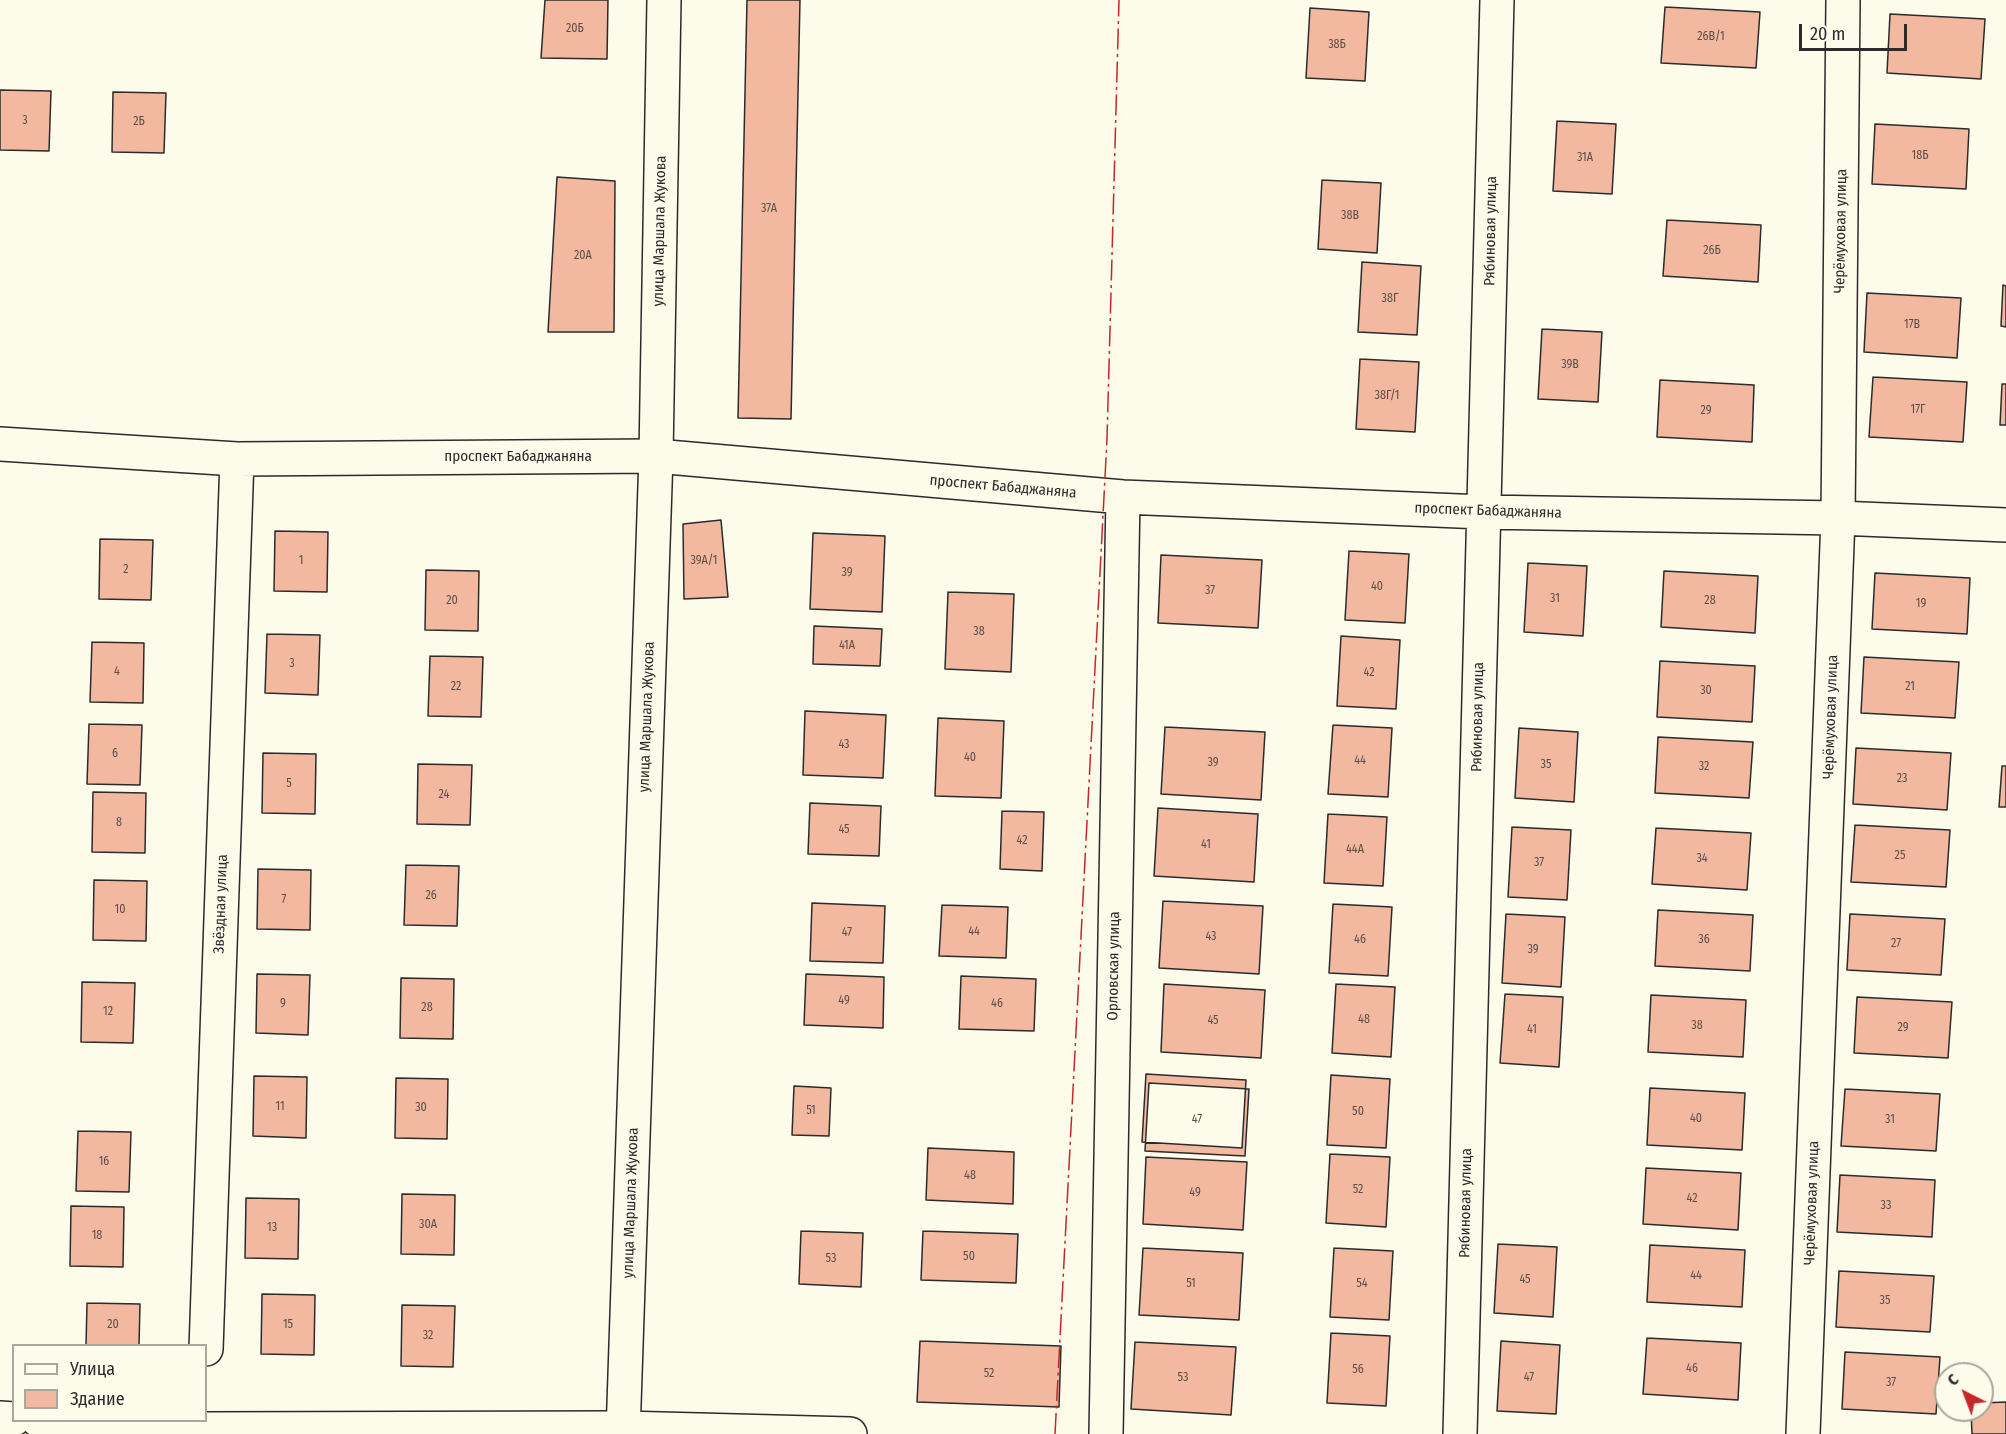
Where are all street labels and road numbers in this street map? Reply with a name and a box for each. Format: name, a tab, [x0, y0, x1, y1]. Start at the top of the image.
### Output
street label: улица Маршала Жукова	[650, 155, 670, 307]
street label: Черёмуховая улица	[1831, 169, 1851, 293]
street label: Рябиновая улица	[1481, 176, 1501, 286]
street label: проспект Бабаджаняна	[444, 448, 592, 466]
street label: проспект Бабаджаняна	[929, 472, 1077, 502]
street label: проспект Бабаджаняна	[1414, 499, 1562, 523]
street label: улица Маршала Жукова	[635, 641, 659, 793]
street label: Черёмуховая улица	[1820, 655, 1842, 779]
street label: Рябиновая улица	[1468, 662, 1488, 772]
street label: Звёздная улица	[210, 854, 232, 954]
street label: Орловская улица	[1104, 911, 1124, 1021]
street label: улица Маршала Жукова	[619, 1127, 643, 1279]
street label: Черёмуховая улица	[1801, 1141, 1823, 1265]
street label: Рябиновая улица	[1456, 1148, 1476, 1258]

